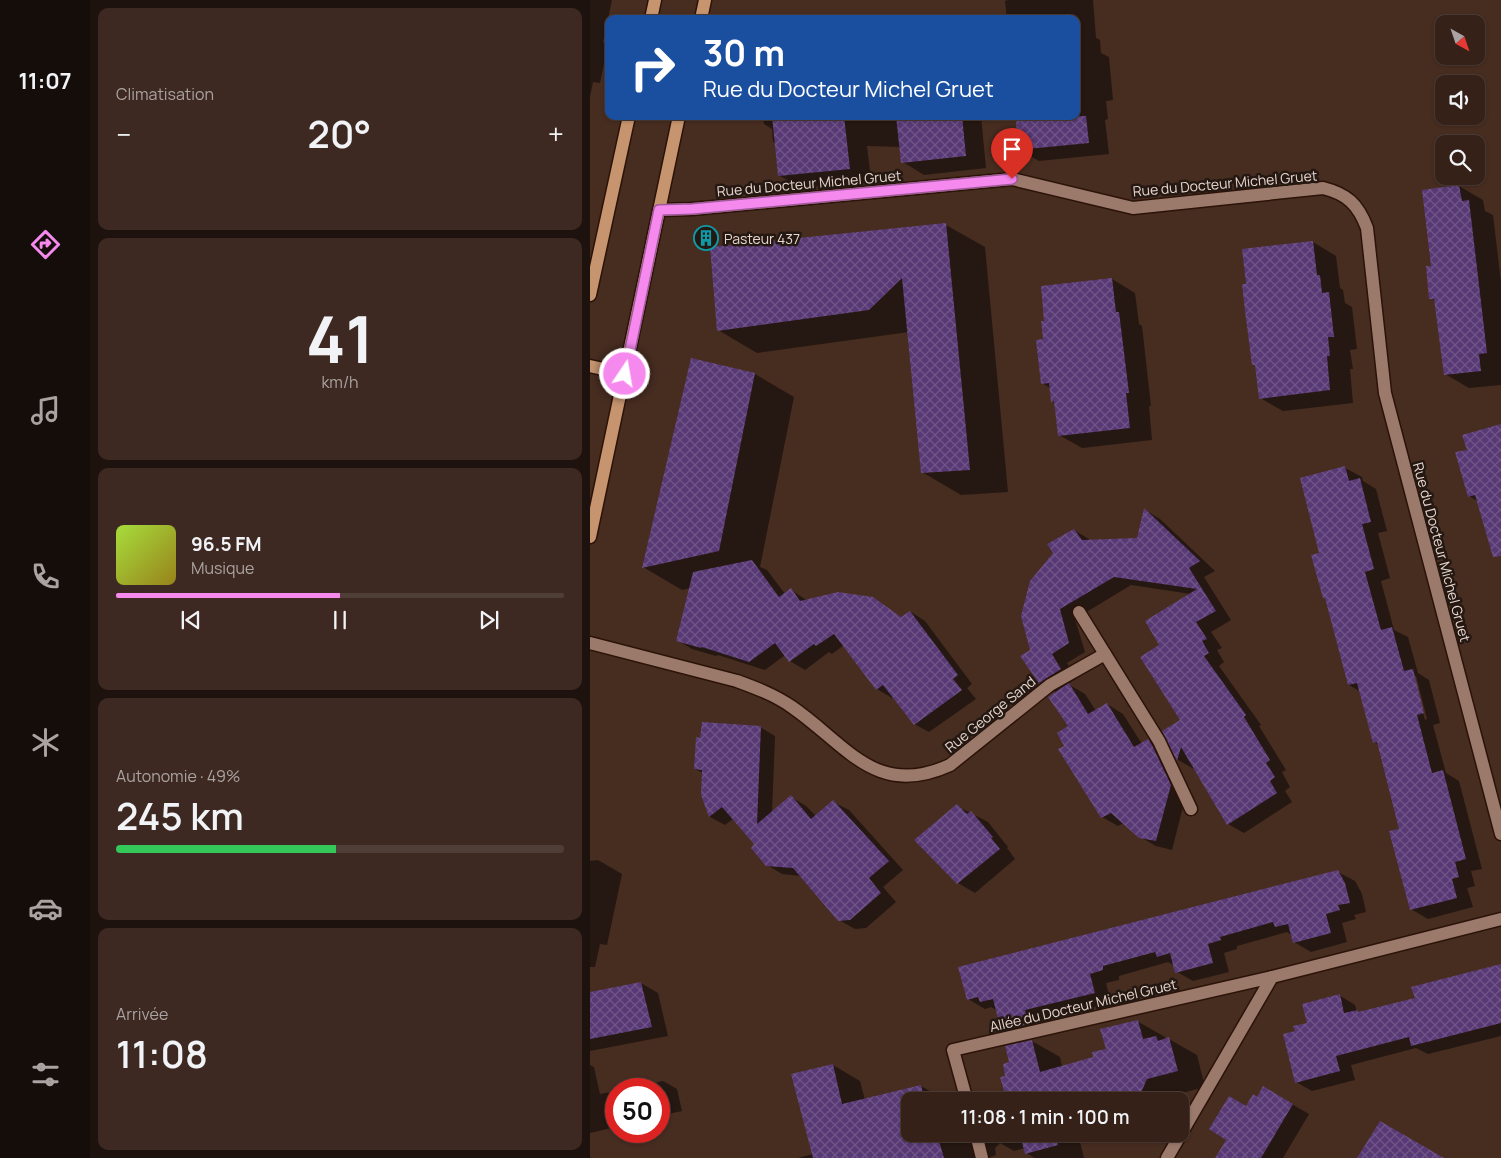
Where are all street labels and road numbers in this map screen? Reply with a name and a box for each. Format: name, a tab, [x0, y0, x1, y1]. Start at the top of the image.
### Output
street label: Rue du Docteur Michel Gruet	[716, 165, 902, 201]
street label: Rue du Docteur Michel Gruet	[1132, 165, 1318, 201]
street label: Rue du Docteur Michel Gruet	[1409, 460, 1475, 644]
street label: Rue George Sand	[941, 672, 1039, 756]
street label: Allée du Docteur Michel Gruet	[988, 974, 1179, 1036]

